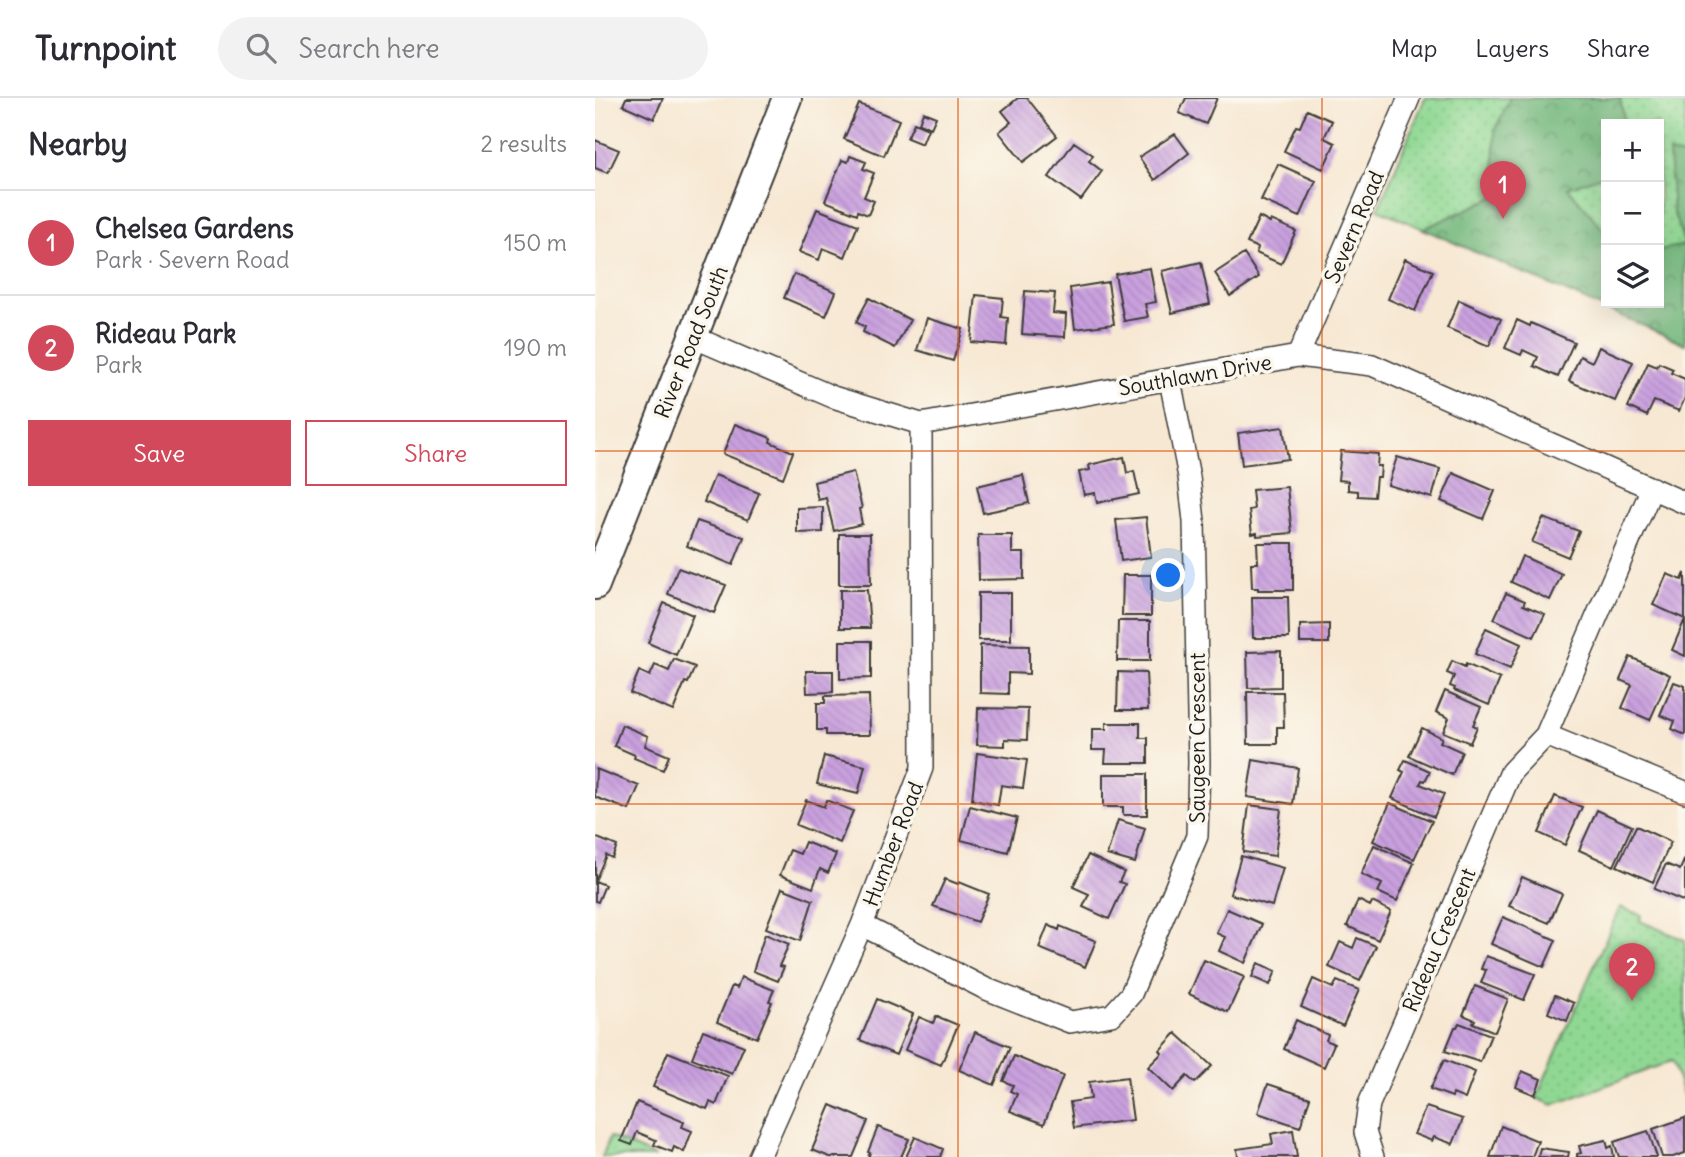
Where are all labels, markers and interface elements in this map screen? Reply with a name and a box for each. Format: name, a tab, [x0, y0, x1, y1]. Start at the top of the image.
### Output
search box	[218, 17, 708, 80]
text: Turnpoint	[35, 27, 176, 69]
icon: search	[242, 29, 280, 67]
text: Search here	[298, 32, 439, 65]
text: Map	[1391, 33, 1437, 63]
text: Layers	[1475, 33, 1549, 63]
text: Share	[1587, 33, 1650, 63]
map controls	[1601, 119, 1664, 308]
button: +	[1601, 119, 1664, 182]
text: Nearby	[28, 125, 128, 163]
text: 2 results	[481, 129, 567, 158]
pin: 1	[1480, 161, 1526, 219]
street label: Severn Road	[1318, 167, 1390, 287]
button: −	[1601, 182, 1664, 245]
text: Chelsea Gardens	[95, 212, 294, 245]
text: 1	[46, 228, 56, 257]
text: 150 m	[504, 228, 567, 257]
text: Park · Severn Road	[95, 245, 289, 274]
button: layers	[1601, 245, 1664, 308]
street label: River Road South	[648, 262, 734, 422]
text: Rideau Park	[95, 317, 236, 350]
text: 2	[45, 333, 57, 362]
text: 190 m	[504, 333, 567, 362]
street label: Southlawn Drive	[1116, 348, 1274, 402]
text: Park	[95, 350, 143, 379]
button: Save	[28, 420, 291, 486]
button: Share	[305, 420, 567, 486]
your location	[1151, 558, 1185, 592]
street label: Saugeen Crescent	[1184, 653, 1211, 823]
street label: Humber Road	[857, 778, 929, 910]
street label: Rideau Crescent	[1396, 864, 1482, 1016]
pin: 2	[1609, 943, 1655, 1001]

